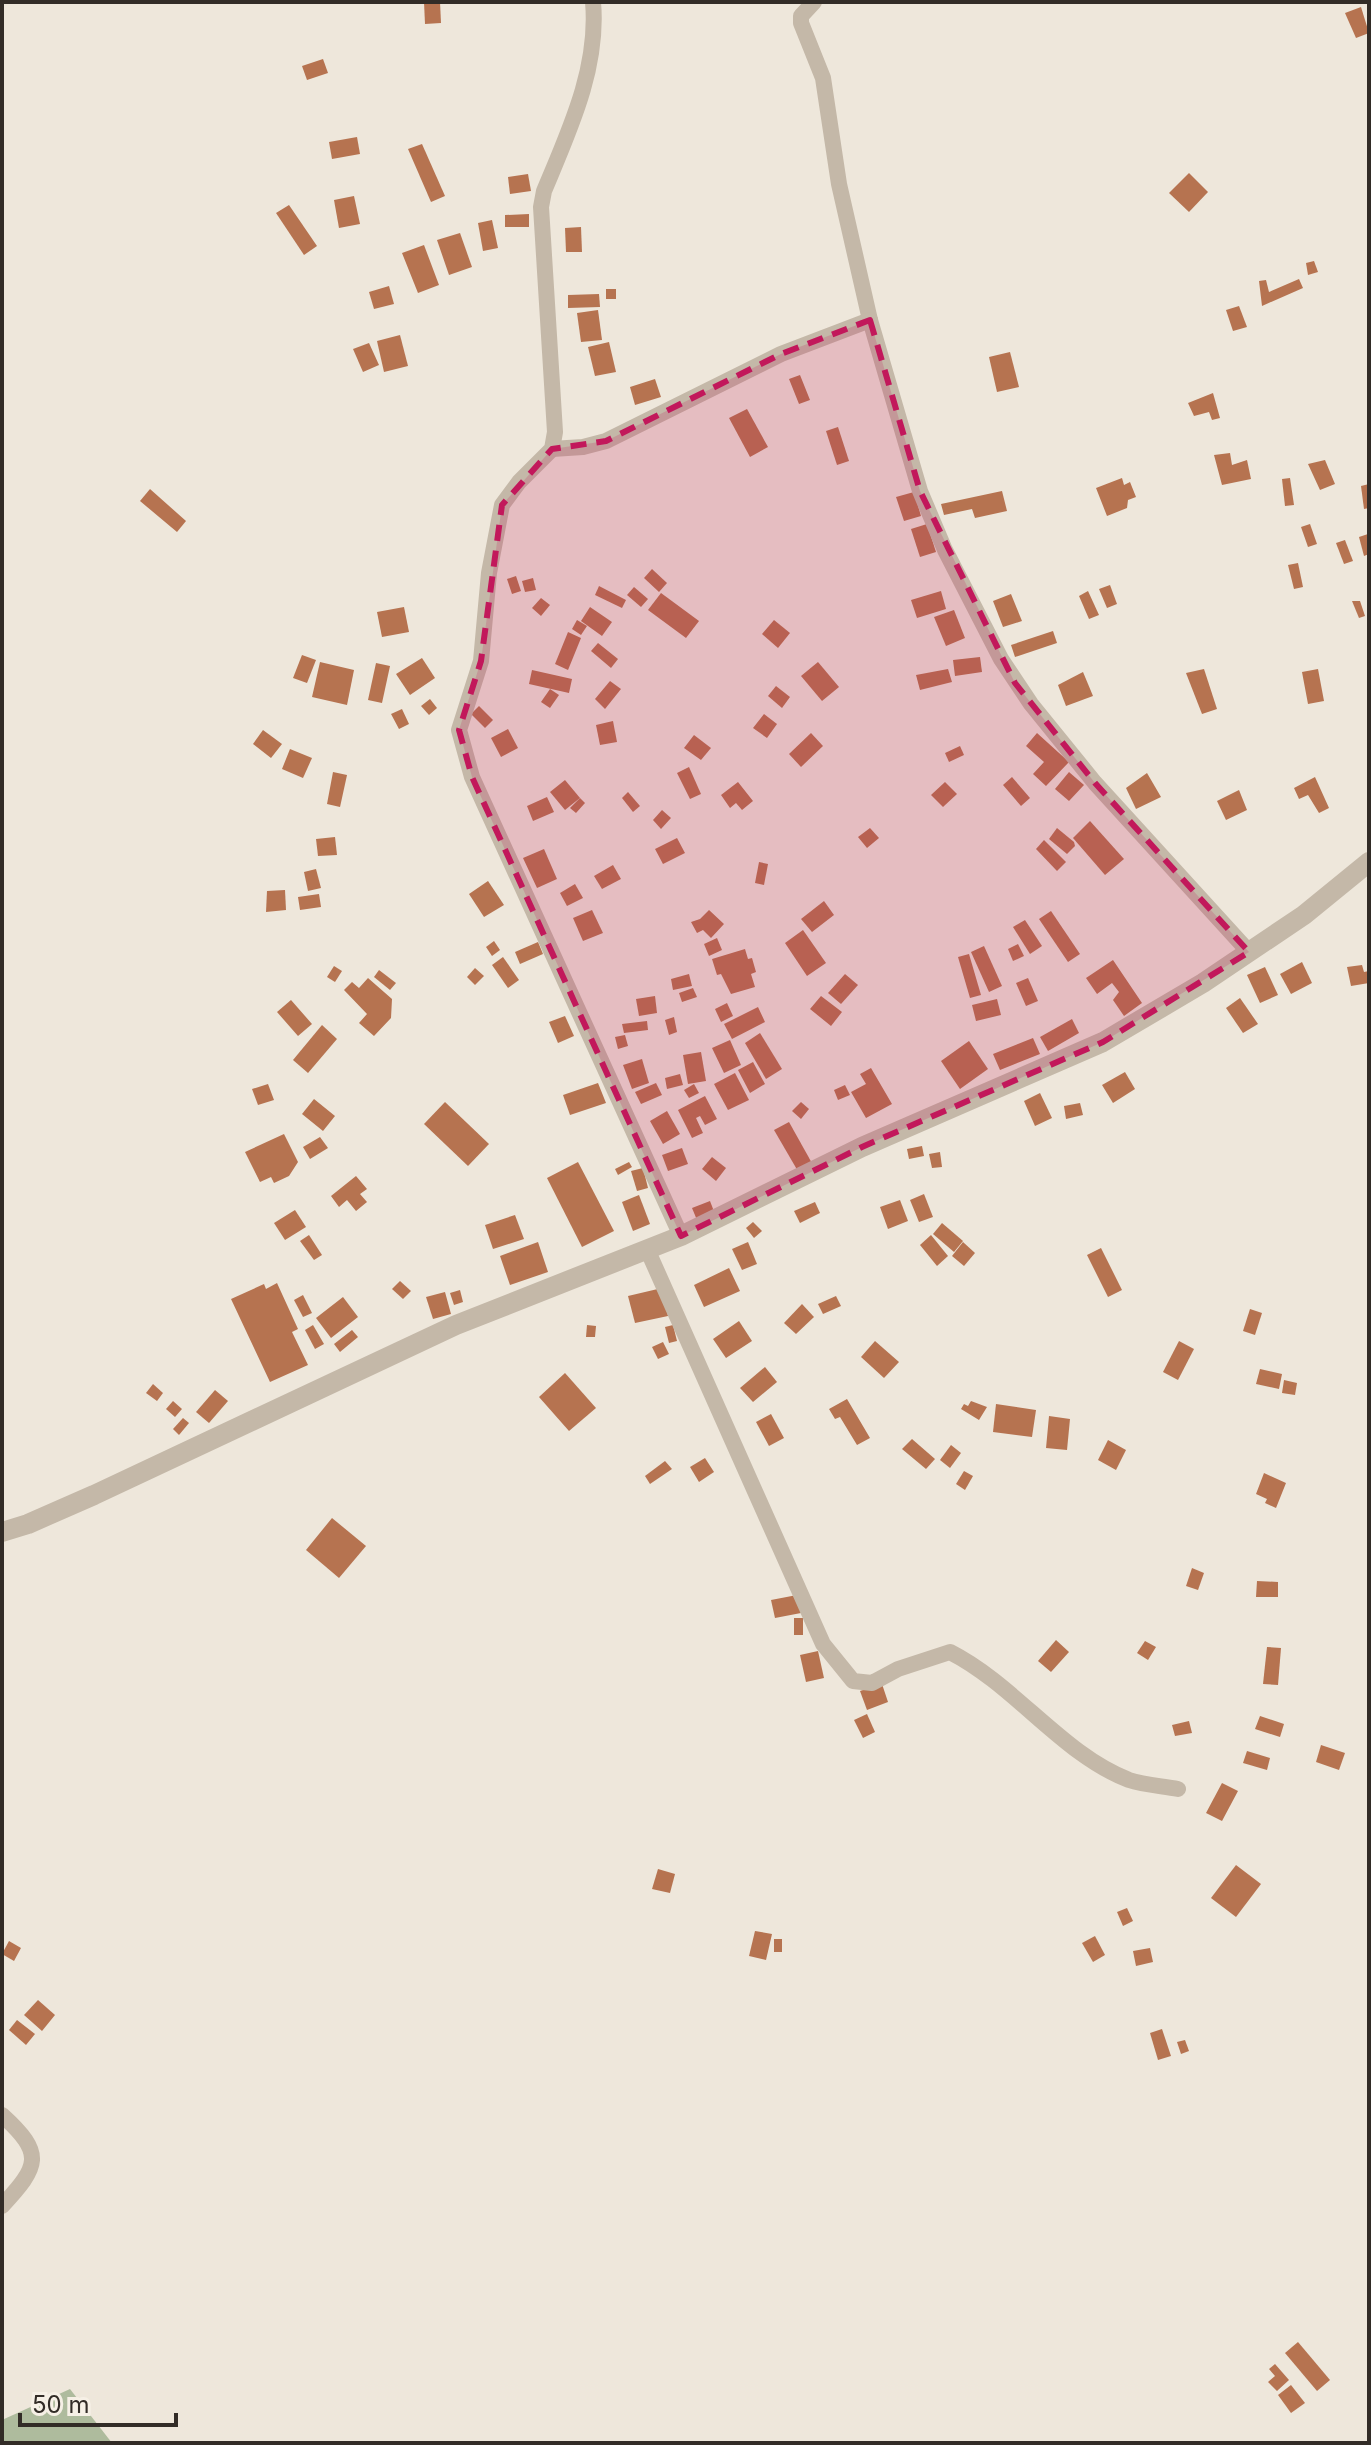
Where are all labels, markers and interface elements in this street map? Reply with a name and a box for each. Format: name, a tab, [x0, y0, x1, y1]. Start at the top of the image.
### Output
scale bar	[20, 2377, 176, 2427]
text: 50 m	[32, 2390, 90, 2419]

